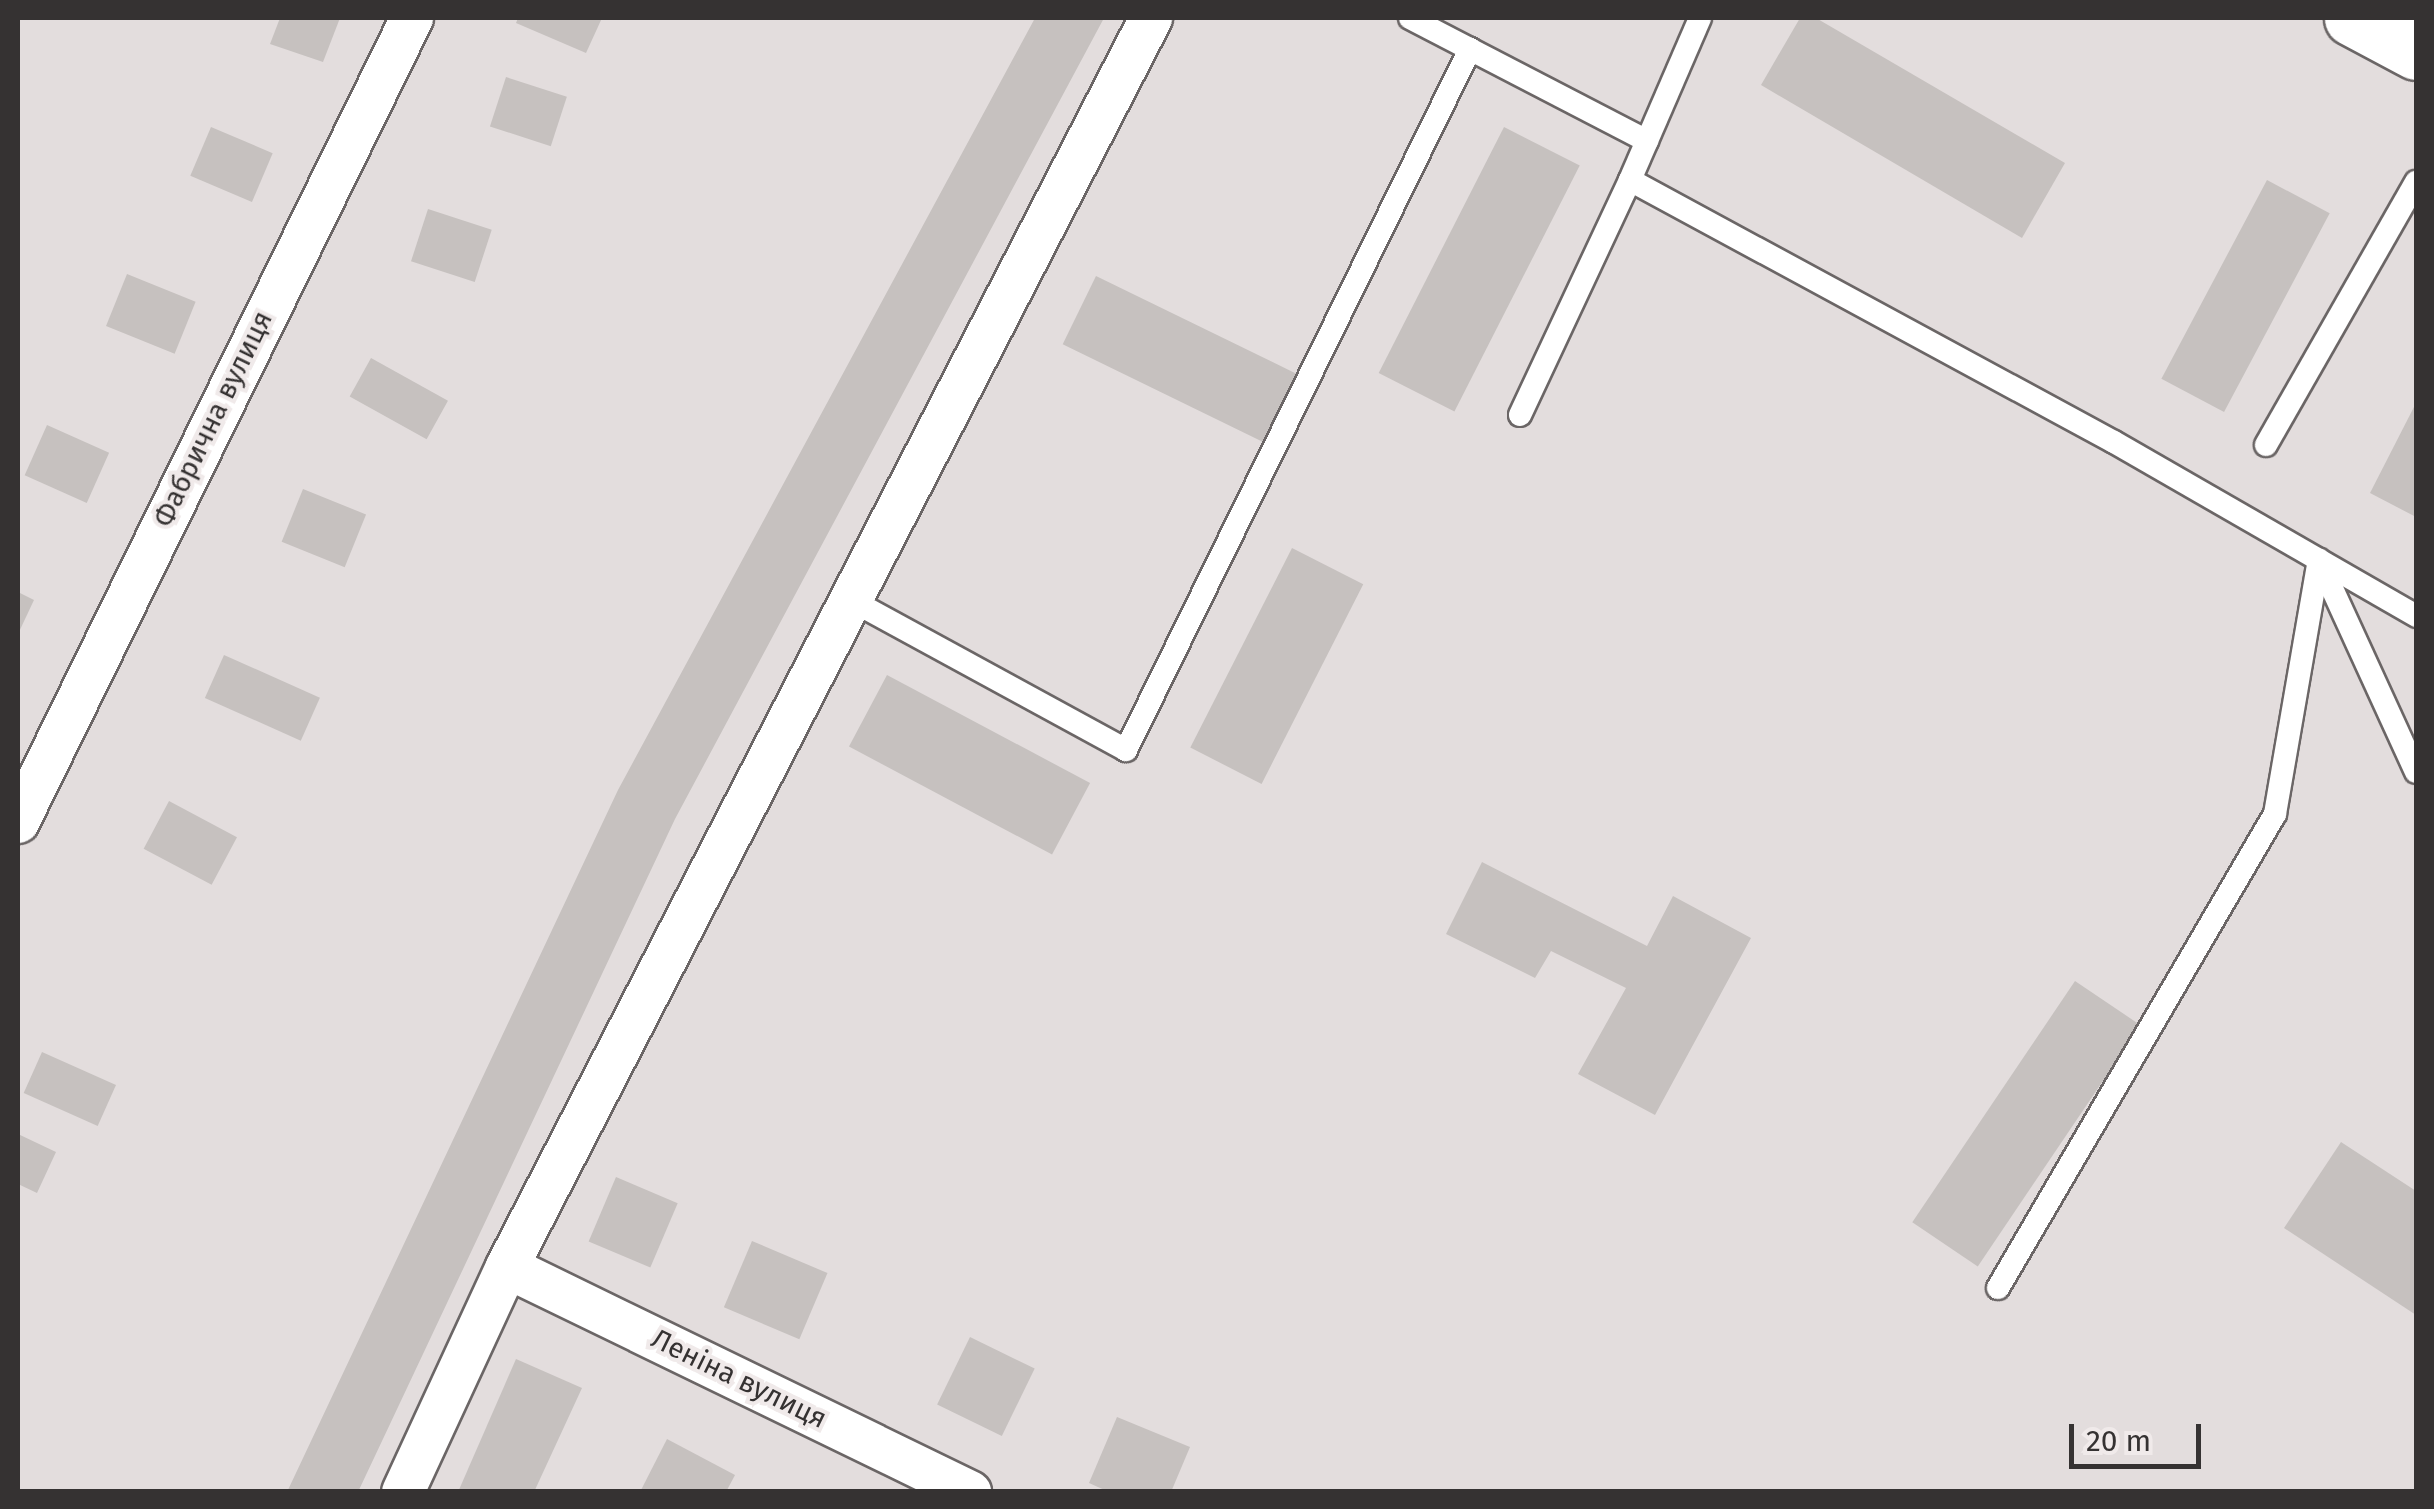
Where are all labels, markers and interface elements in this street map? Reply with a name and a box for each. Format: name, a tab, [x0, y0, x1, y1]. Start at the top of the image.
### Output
street label: Фабрична вулиця	[146, 306, 280, 532]
street label: Леніна вулиця	[646, 1322, 832, 1436]
scale bar	[2074, 1404, 2206, 1466]
text: 20 m	[2086, 1423, 2151, 1459]

